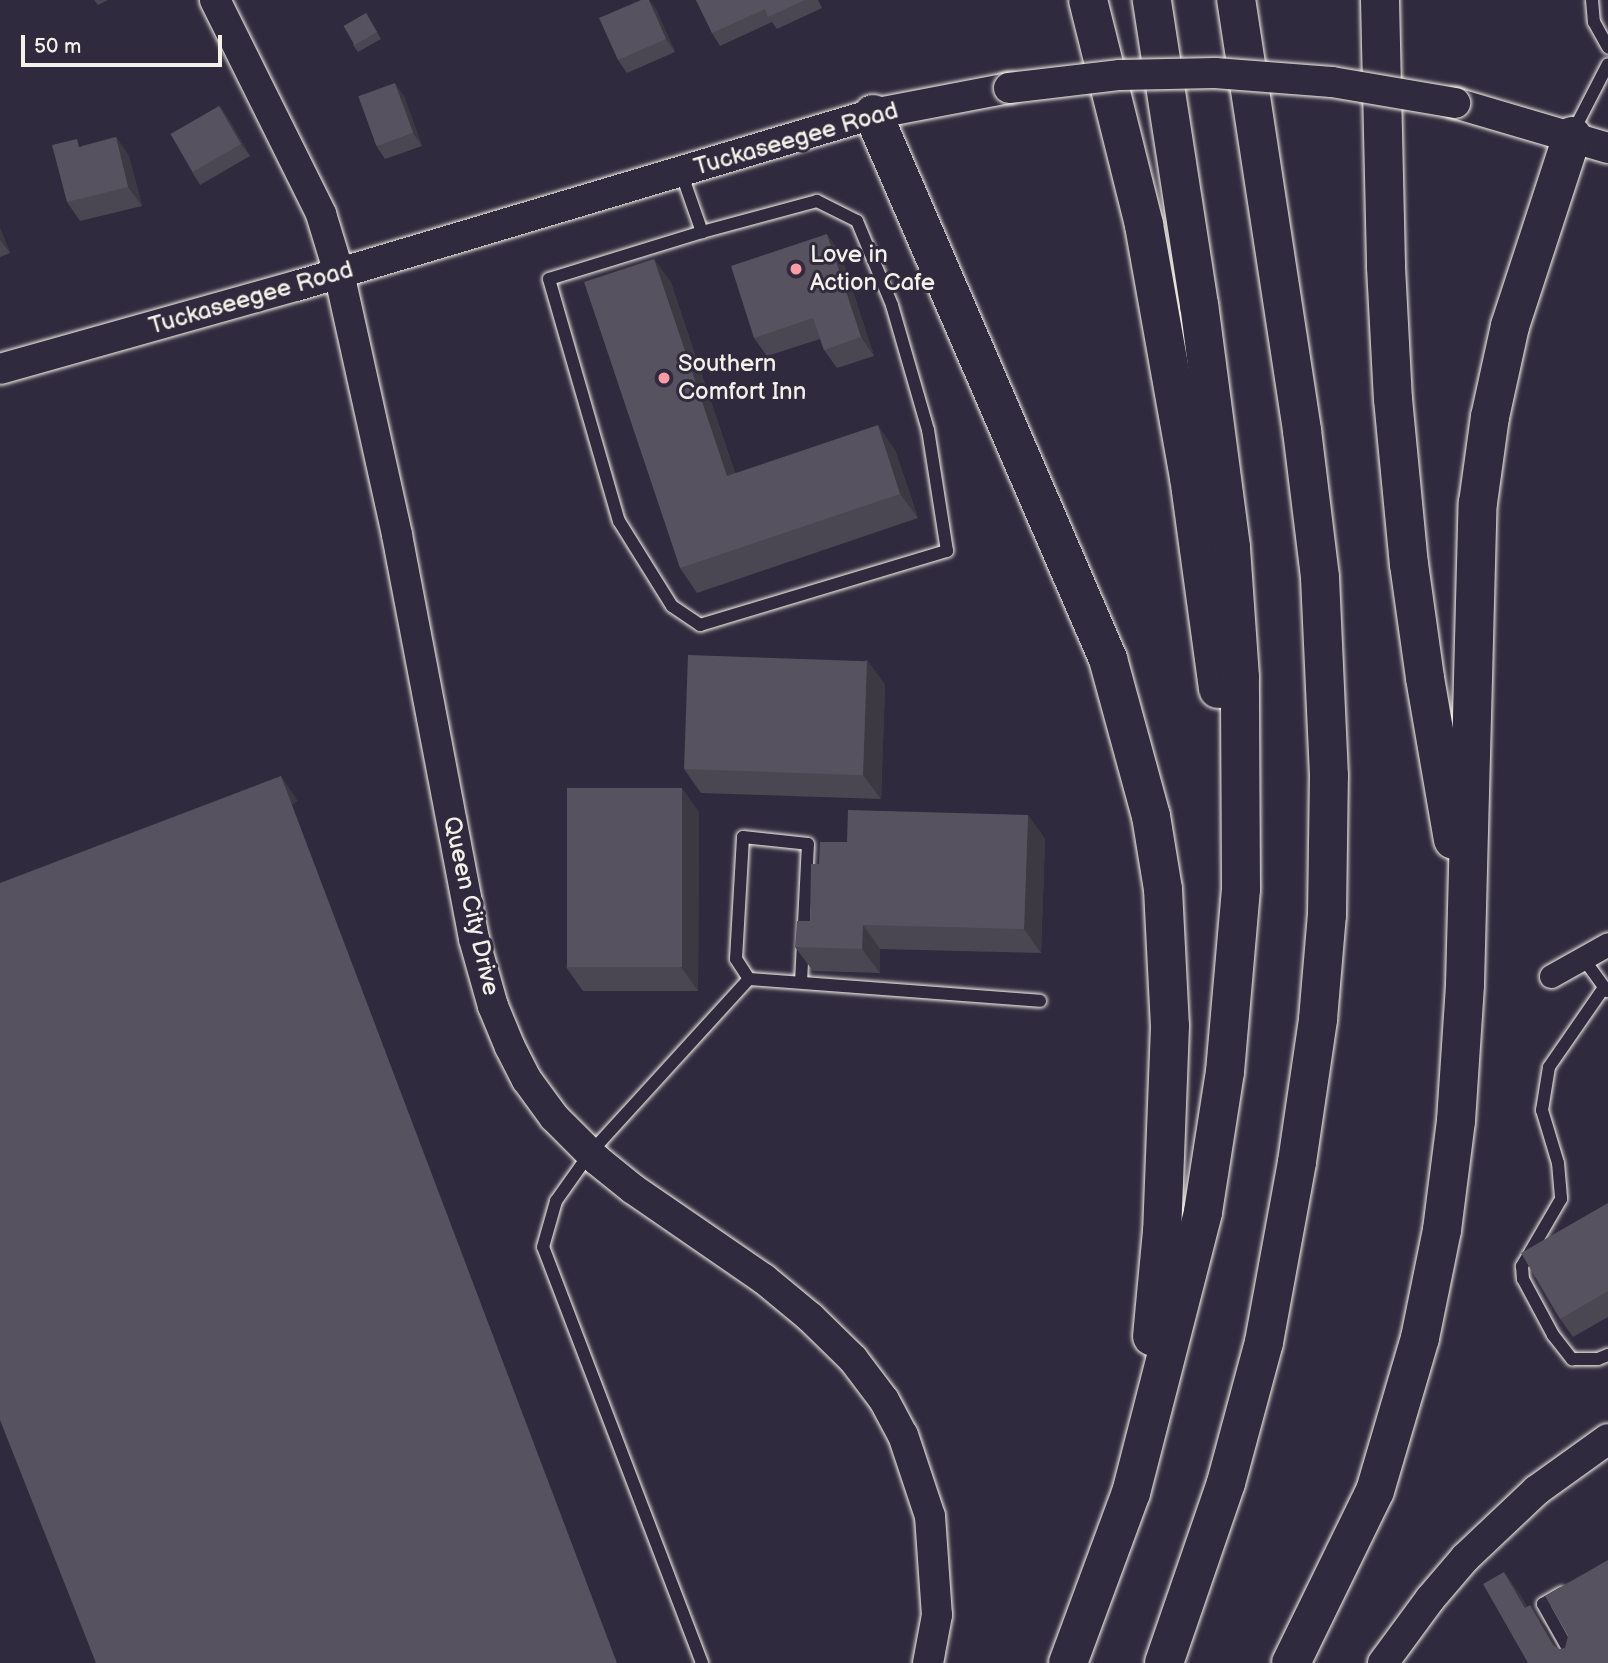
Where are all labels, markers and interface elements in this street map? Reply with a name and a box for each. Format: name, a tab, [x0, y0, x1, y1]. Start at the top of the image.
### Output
scale bar	[24, 21, 226, 65]
text: 50 m	[34, 34, 81, 59]
street label: Tuckaseegee Road	[691, 96, 901, 182]
place label: Love in Action Cafe	[810, 241, 935, 297]
street label: Tuckaseegee Road	[146, 255, 356, 341]
marker: Love in Action Cafe	[788, 261, 804, 277]
place label: Southern Comfort Inn	[678, 350, 806, 406]
marker: Southern Comfort Inn	[656, 370, 672, 386]
street label: Queen City Drive	[436, 813, 506, 999]

